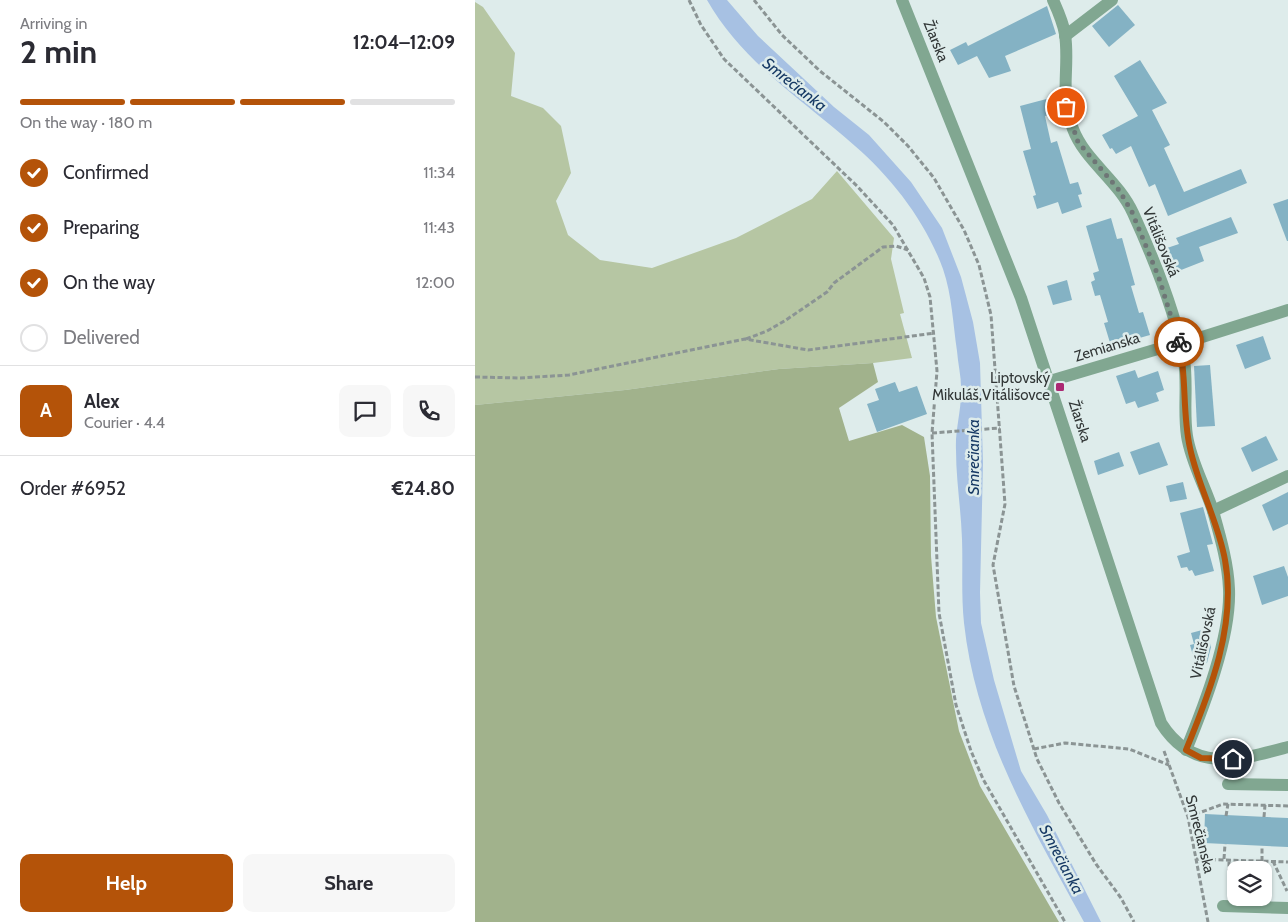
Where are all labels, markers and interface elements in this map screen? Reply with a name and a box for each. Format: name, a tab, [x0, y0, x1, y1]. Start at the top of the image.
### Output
text: Arriving in	[20, 14, 87, 33]
street label: Žiarska	[920, 17, 954, 65]
text: 12:04–12:09	[353, 31, 455, 54]
text: 2 min	[20, 32, 97, 71]
water label: Smrečianka	[759, 54, 830, 115]
pin	[1045, 86, 1087, 128]
icon: bag	[1052, 93, 1080, 121]
text: On the way · 180 m	[20, 113, 152, 132]
icon: check	[20, 159, 48, 187]
text: Confirmed	[63, 161, 149, 184]
text: 11:34	[423, 163, 455, 182]
street label: Vitálišovská	[1139, 204, 1183, 280]
icon: check	[20, 214, 48, 242]
text: Preparing	[63, 216, 139, 239]
text: 11:43	[423, 218, 455, 237]
icon: check	[20, 269, 48, 297]
text: On the way	[63, 271, 155, 294]
text: 12:00	[416, 273, 455, 292]
courier	[1154, 317, 1204, 367]
text: Delivered	[63, 326, 140, 349]
street label: Zemianska	[1072, 328, 1143, 365]
icon: bike	[1165, 328, 1193, 356]
place label: Liptovský Mikuláš,Vitálišovce	[932, 369, 1050, 404]
marker: Liptovský Mikuláš,Vitálišovce	[1054, 381, 1066, 393]
button: chat	[339, 385, 391, 437]
button: phone	[403, 385, 455, 437]
text: Alex	[84, 390, 120, 413]
street label: Žiarska	[1065, 397, 1096, 445]
text: A	[40, 399, 52, 422]
text: Courier · 4.4	[84, 413, 165, 432]
water label: Smrečianka	[964, 419, 983, 495]
text: Order #6952	[20, 477, 126, 500]
text: €24.80	[392, 477, 455, 500]
street label: Vitálišovská	[1187, 604, 1220, 681]
pin	[1212, 738, 1254, 780]
icon: home	[1219, 745, 1247, 773]
street label: Smrečianska	[1182, 793, 1219, 876]
water label: Smrečianka	[1035, 821, 1088, 897]
button: Help	[20, 854, 233, 912]
button: Share	[243, 854, 455, 912]
map controls	[1227, 861, 1272, 906]
button: layers	[1227, 861, 1272, 906]

